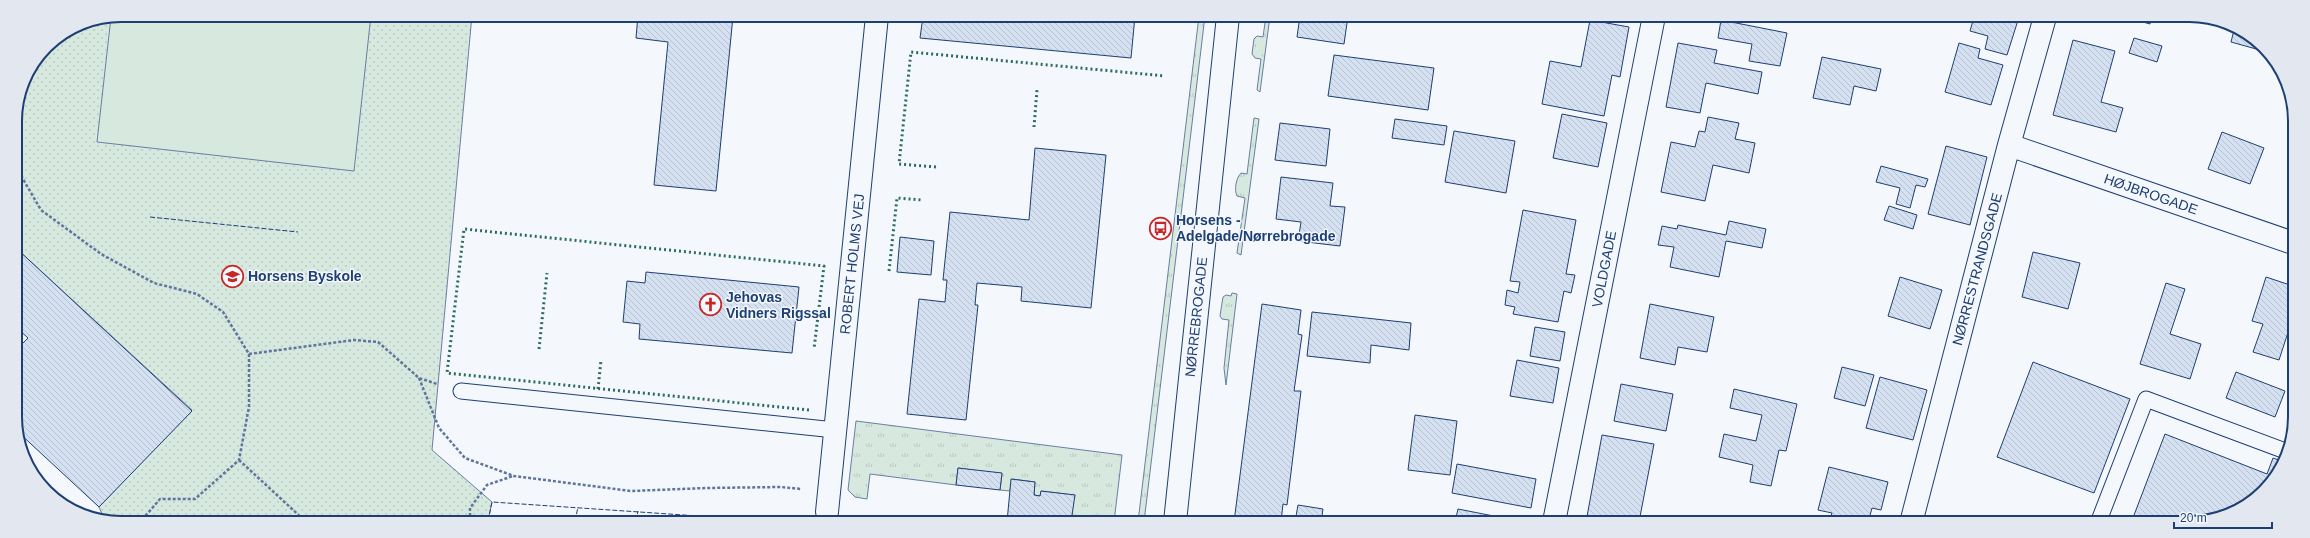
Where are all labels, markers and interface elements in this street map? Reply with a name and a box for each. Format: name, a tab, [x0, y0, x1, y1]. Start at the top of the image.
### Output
street label: HØJBROGADE	[2102, 170, 2200, 218]
street label: NØRRESTRANDSGADE	[1949, 191, 2005, 347]
street label: ROBERT HOLMS VEJ	[837, 193, 867, 335]
place label: Horsens - Adelgade/Nørrebrogade	[1176, 212, 1336, 244]
bus stop icon: Horsens - Adelgade/Nørrebrogade	[1147, 215, 1173, 241]
street label: VOLDGADE	[1589, 229, 1619, 309]
street label: NØRREBROGADE	[1182, 256, 1210, 378]
school or university icon: Horsens Byskole	[219, 263, 245, 289]
place label: Horsens Byskole	[248, 268, 362, 284]
place label: Jehovas Vidners Rigssal	[726, 289, 831, 321]
church icon: Jehovas Vidners Rigssal	[698, 292, 724, 318]
scale bar	[2174, 504, 2272, 530]
text: 20 m	[2180, 511, 2207, 525]

